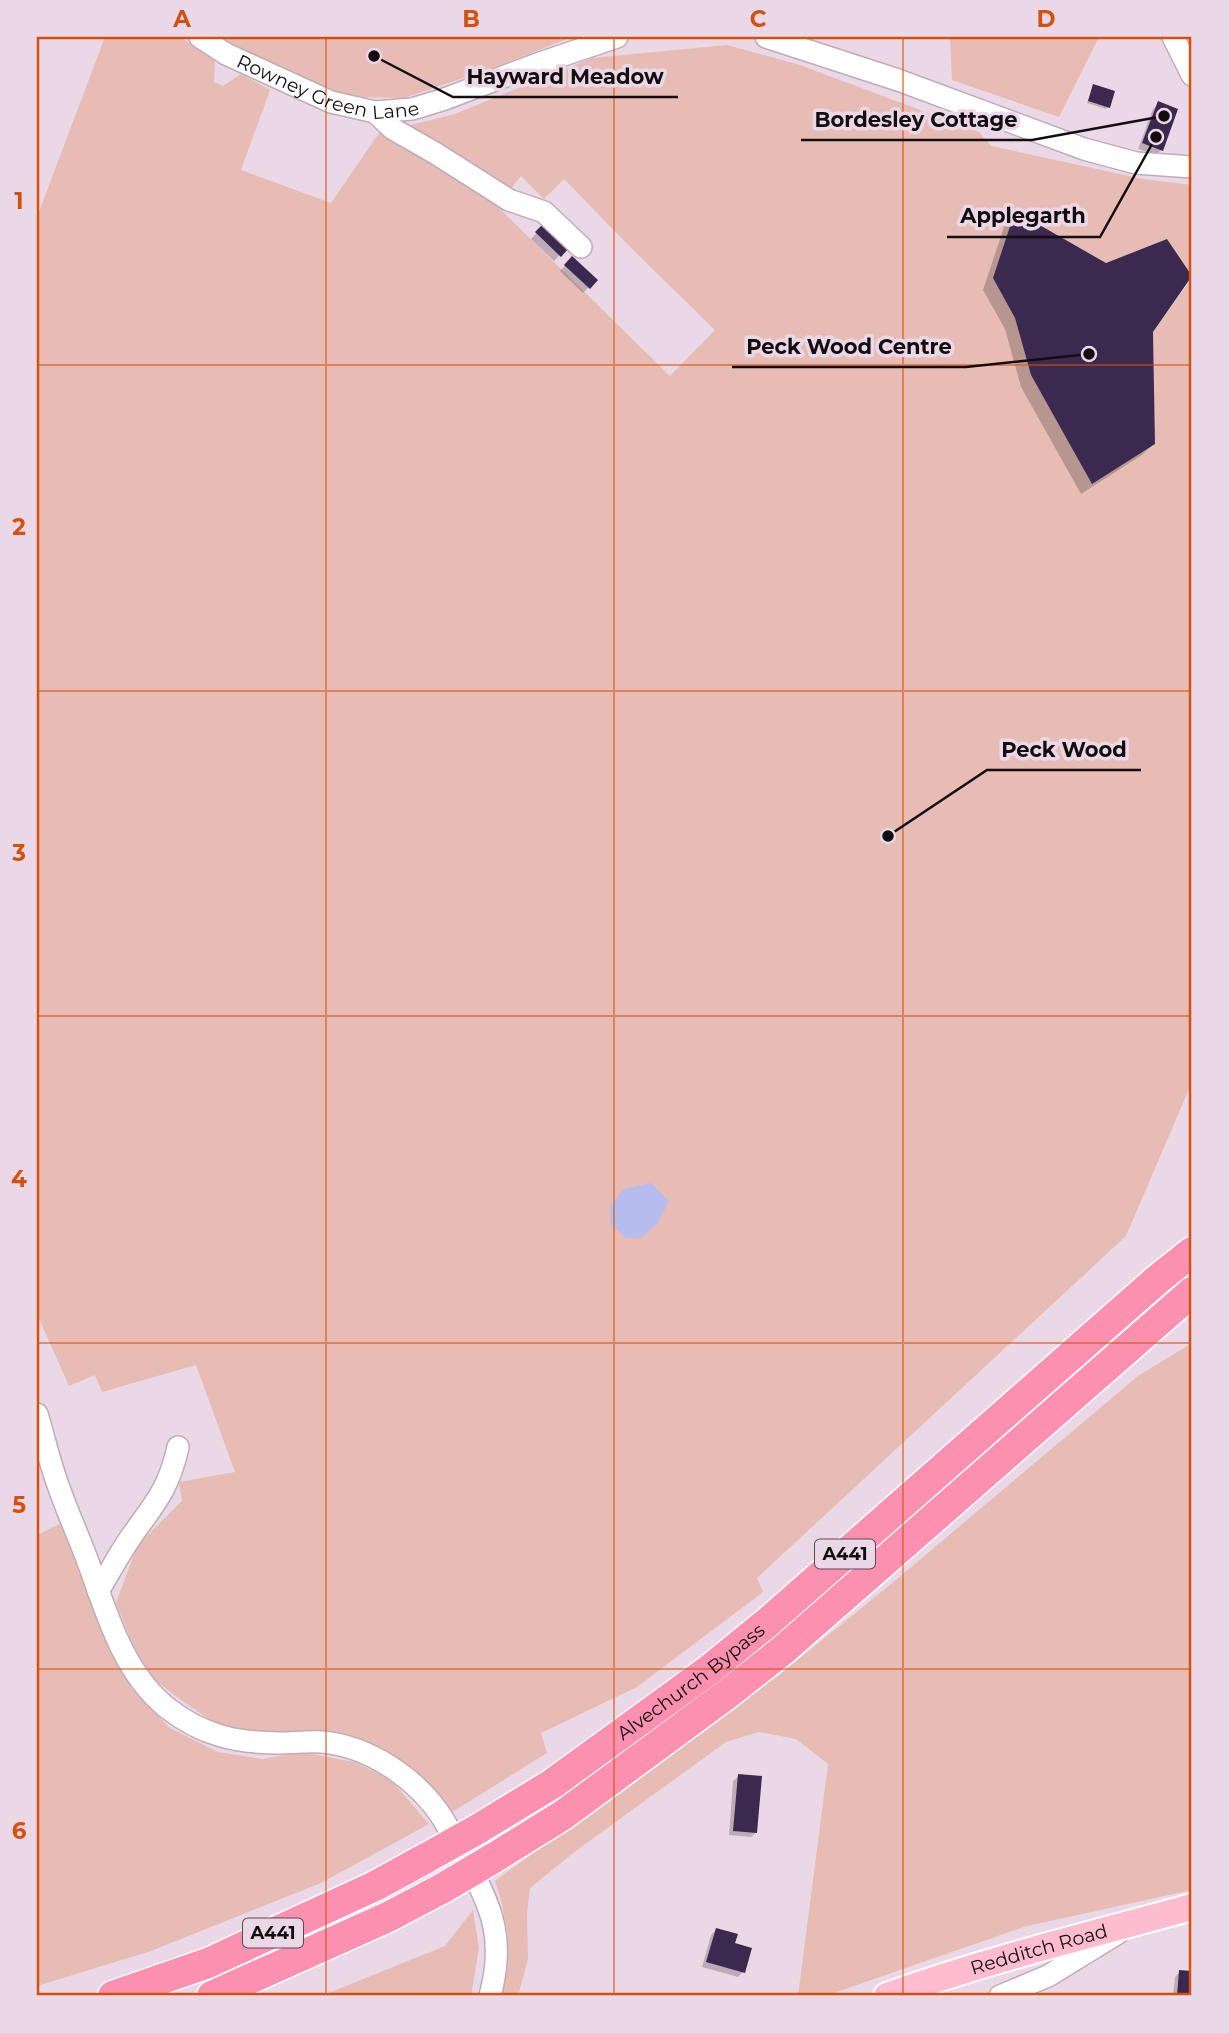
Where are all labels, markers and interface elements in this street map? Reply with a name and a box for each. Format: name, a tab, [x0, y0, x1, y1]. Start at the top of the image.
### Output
text: A	[172, 5, 191, 33]
text: B	[462, 5, 480, 33]
text: C	[750, 5, 767, 33]
text: D	[1037, 5, 1056, 33]
street label: Rowney Green Lane	[233, 49, 422, 124]
callout: Hayward Meadow	[453, 55, 678, 97]
text: Hayward Meadow	[466, 64, 664, 89]
callout: Bordesley Cottage	[801, 98, 1032, 140]
text: Bordesley Cottage	[815, 107, 1017, 132]
text: 1	[14, 187, 24, 215]
callout: Applegarth	[947, 195, 1100, 237]
text: Applegarth	[959, 203, 1086, 228]
callout: Peck Wood Centre	[732, 325, 966, 367]
text: Peck Wood Centre	[746, 334, 952, 359]
text: 2	[12, 513, 26, 541]
callout: Peck Wood	[987, 728, 1141, 770]
text: Peck Wood	[1001, 737, 1127, 762]
text: 3	[11, 839, 26, 867]
text: 4	[11, 1165, 27, 1193]
text: 5	[12, 1491, 26, 1519]
road number: A441	[815, 1540, 875, 1568]
street label: Alvechurch Bypass	[612, 1618, 769, 1745]
text: 6	[12, 1817, 27, 1845]
road number: A441	[243, 1919, 303, 1948]
street label: Redditch Road	[967, 1919, 1110, 1979]

